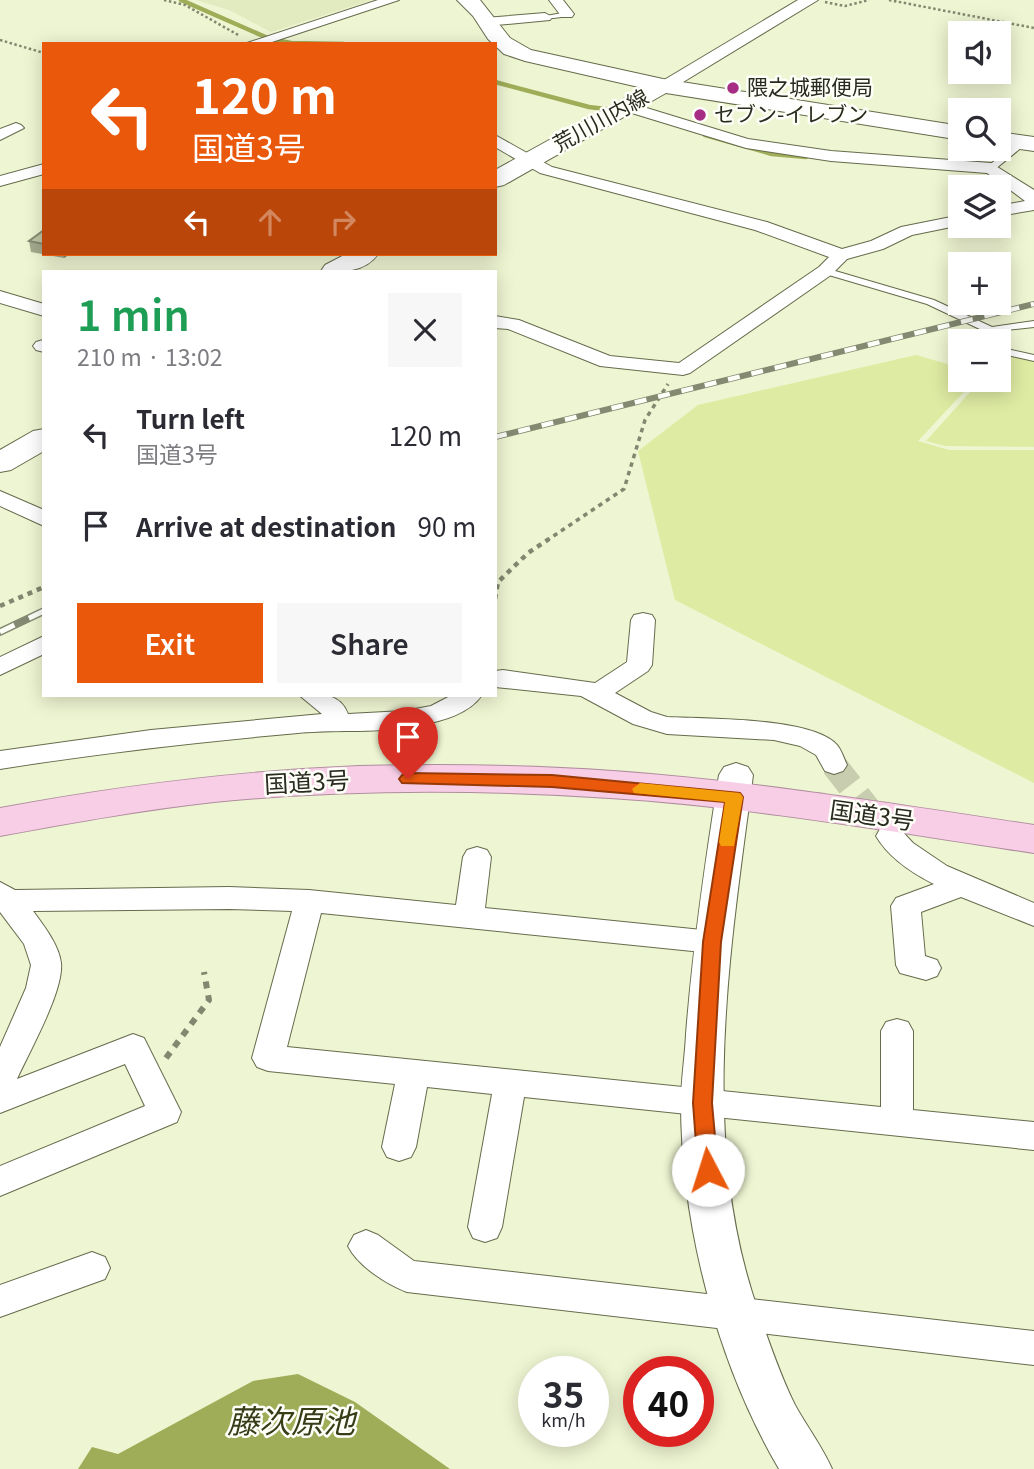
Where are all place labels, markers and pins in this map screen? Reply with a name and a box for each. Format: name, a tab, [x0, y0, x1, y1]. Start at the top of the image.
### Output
place label: 隈之城郵便局	[747, 71, 873, 101]
marker: 隈之城郵便局	[725, 80, 741, 96]
place label: セブン-イレブン	[714, 98, 868, 128]
marker: セブン-イレブン	[692, 107, 708, 123]
pin	[378, 707, 438, 779]

